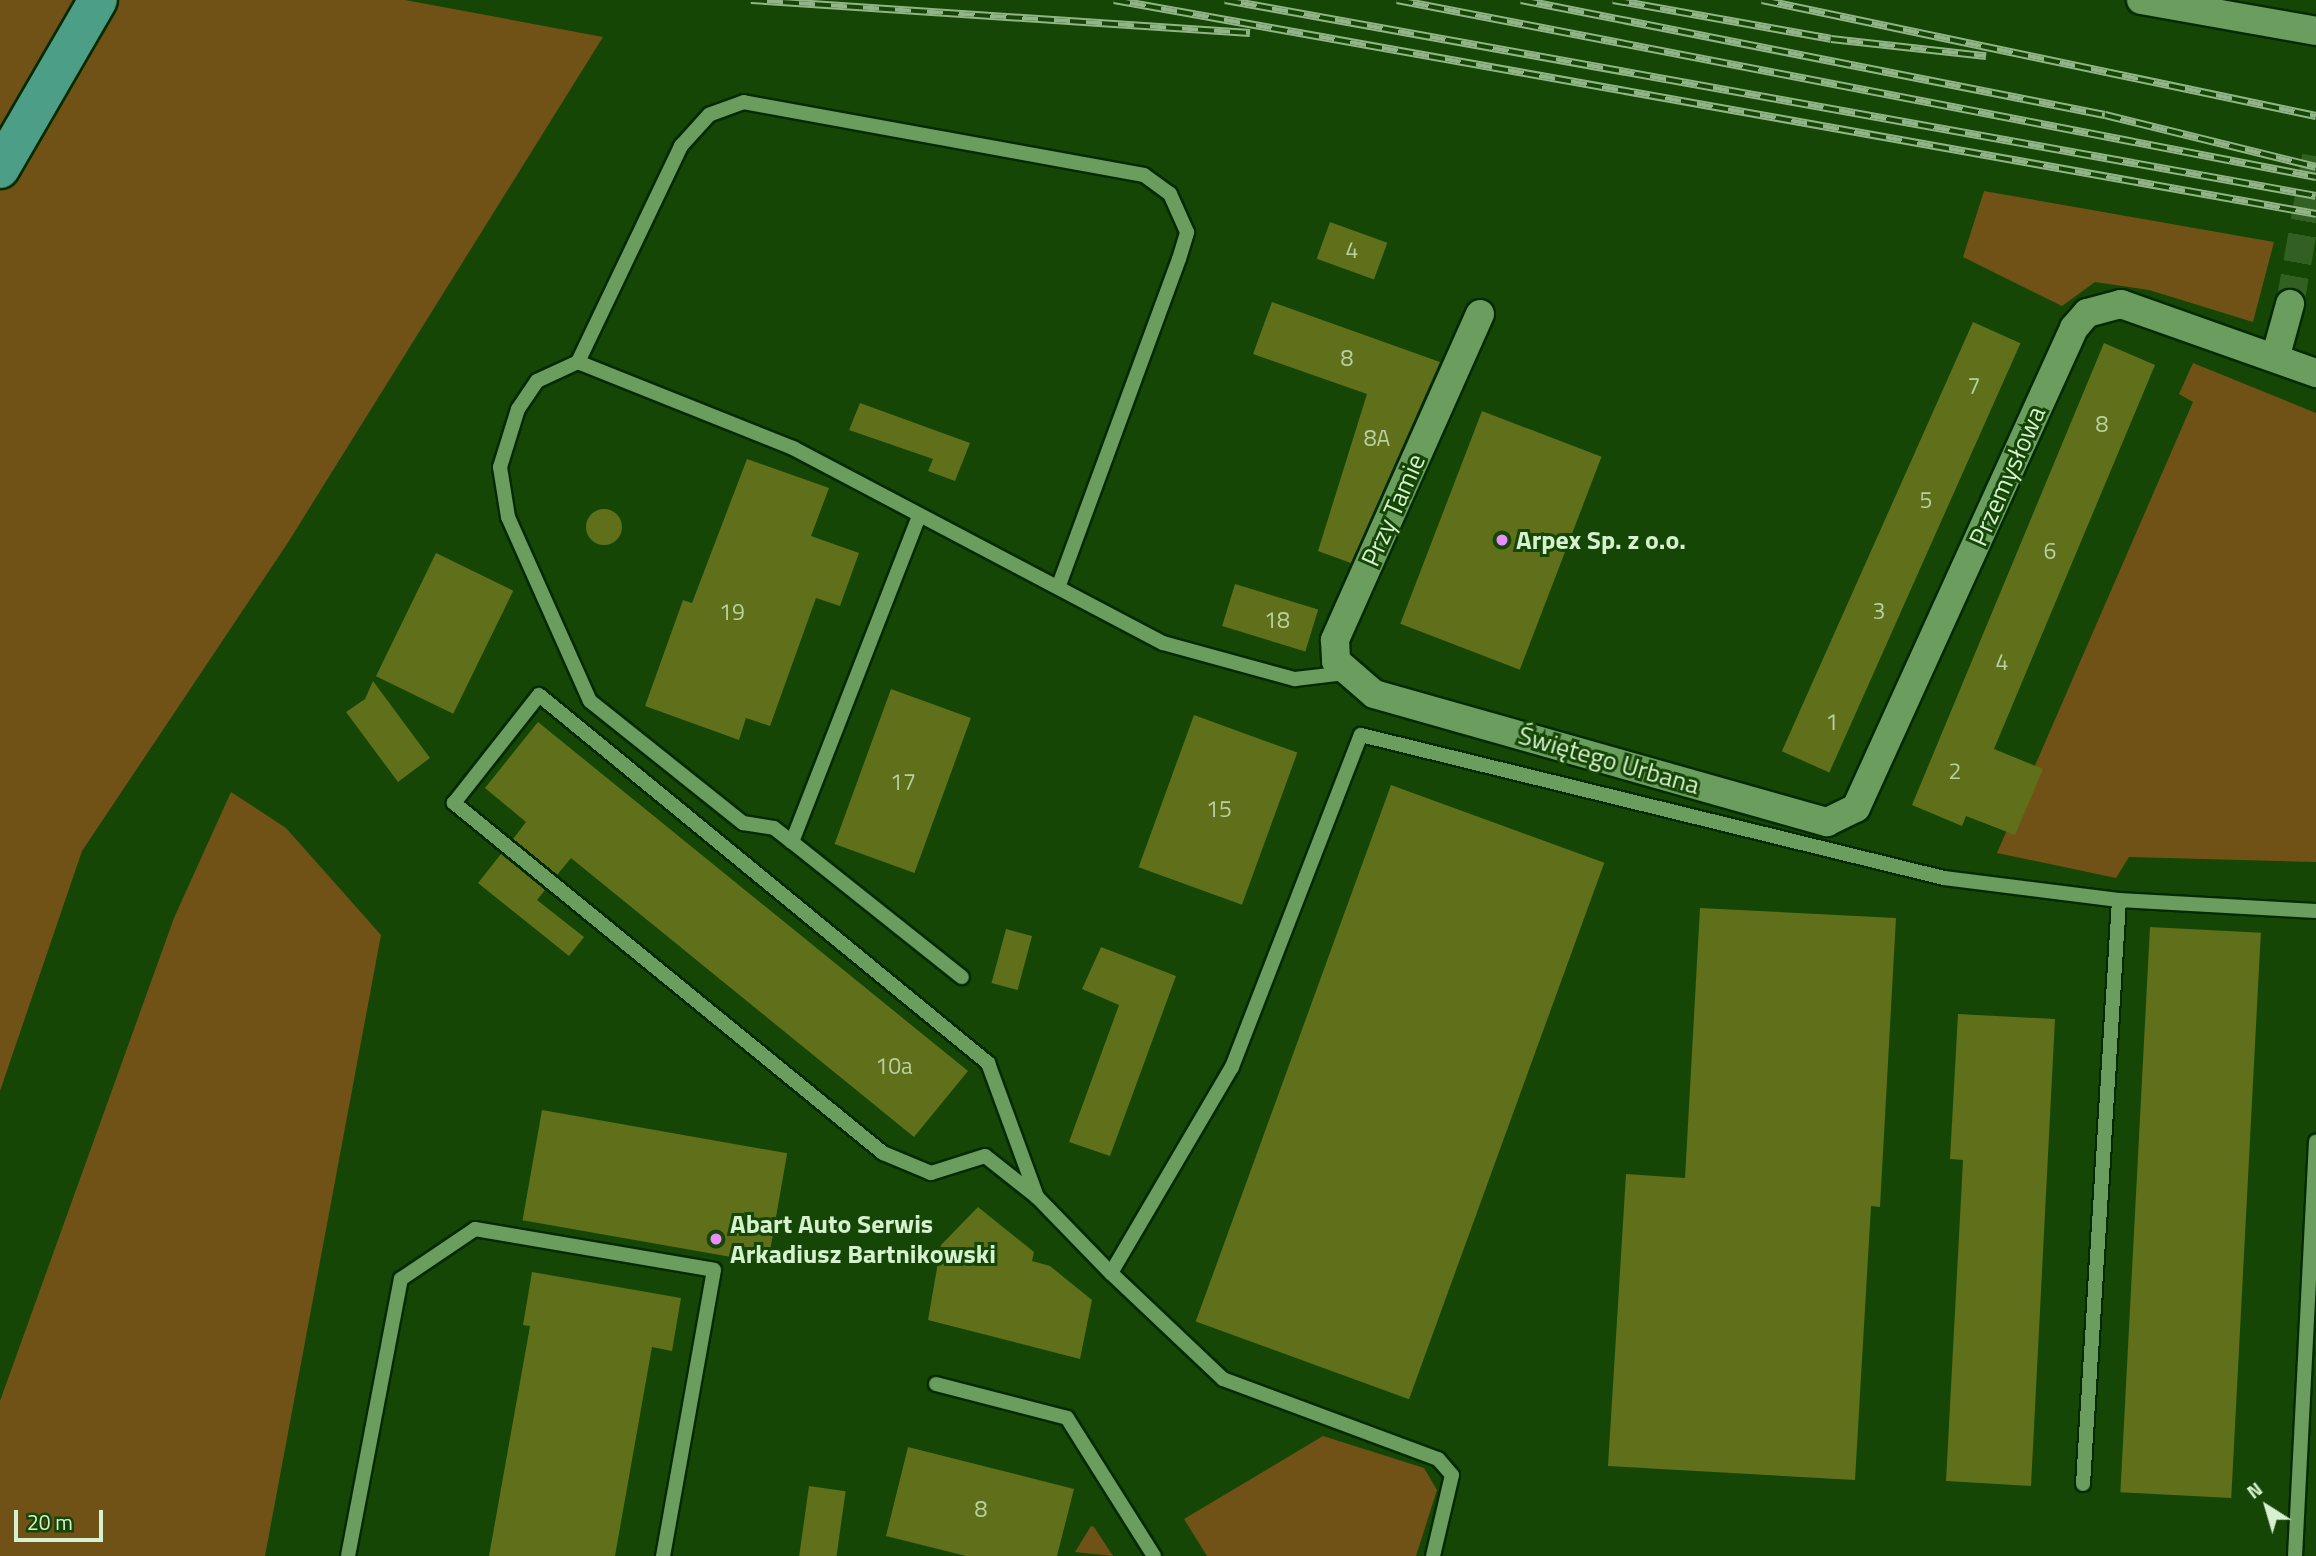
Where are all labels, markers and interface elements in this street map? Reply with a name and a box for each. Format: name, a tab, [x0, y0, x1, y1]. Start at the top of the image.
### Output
house number: 4	[1346, 236, 1358, 264]
house number: 8	[1341, 344, 1353, 372]
house number: 7	[1968, 372, 1980, 400]
street label: Przemysłowa	[1962, 401, 2052, 551]
house number: 8	[2096, 410, 2108, 438]
house number: 8A	[1364, 424, 1390, 452]
street label: Przy Tamie	[1354, 449, 1432, 571]
house number: 5	[1920, 486, 1932, 514]
place label: Arpex Sp. z o.o.	[1516, 524, 1686, 556]
marker: Arpex Sp. z o.o.	[1494, 532, 1510, 548]
house number: 6	[2044, 537, 2056, 565]
house number: 3	[1873, 597, 1885, 625]
house number: 19	[719, 598, 745, 626]
house number: 18	[1264, 606, 1290, 634]
house number: 4	[1996, 648, 2008, 676]
house number: 1	[1826, 708, 1838, 736]
street label: Świętego Urbana	[1515, 719, 1703, 801]
house number: 2	[1949, 757, 1961, 785]
house number: 17	[890, 768, 916, 796]
house number: 15	[1206, 795, 1232, 823]
house number: 10a	[875, 1052, 913, 1080]
place label: Abart Auto Serwis Arkadiusz Bartnikowski	[730, 1208, 996, 1270]
marker: Abart Auto Serwis Arkadiusz Bartnikowski	[708, 1231, 724, 1247]
north arrow	[2232, 1472, 2302, 1542]
text: N	[2240, 1474, 2268, 1505]
house number: 8	[975, 1495, 987, 1523]
scale bar	[18, 1496, 107, 1540]
text: 20 m	[27, 1506, 73, 1538]

